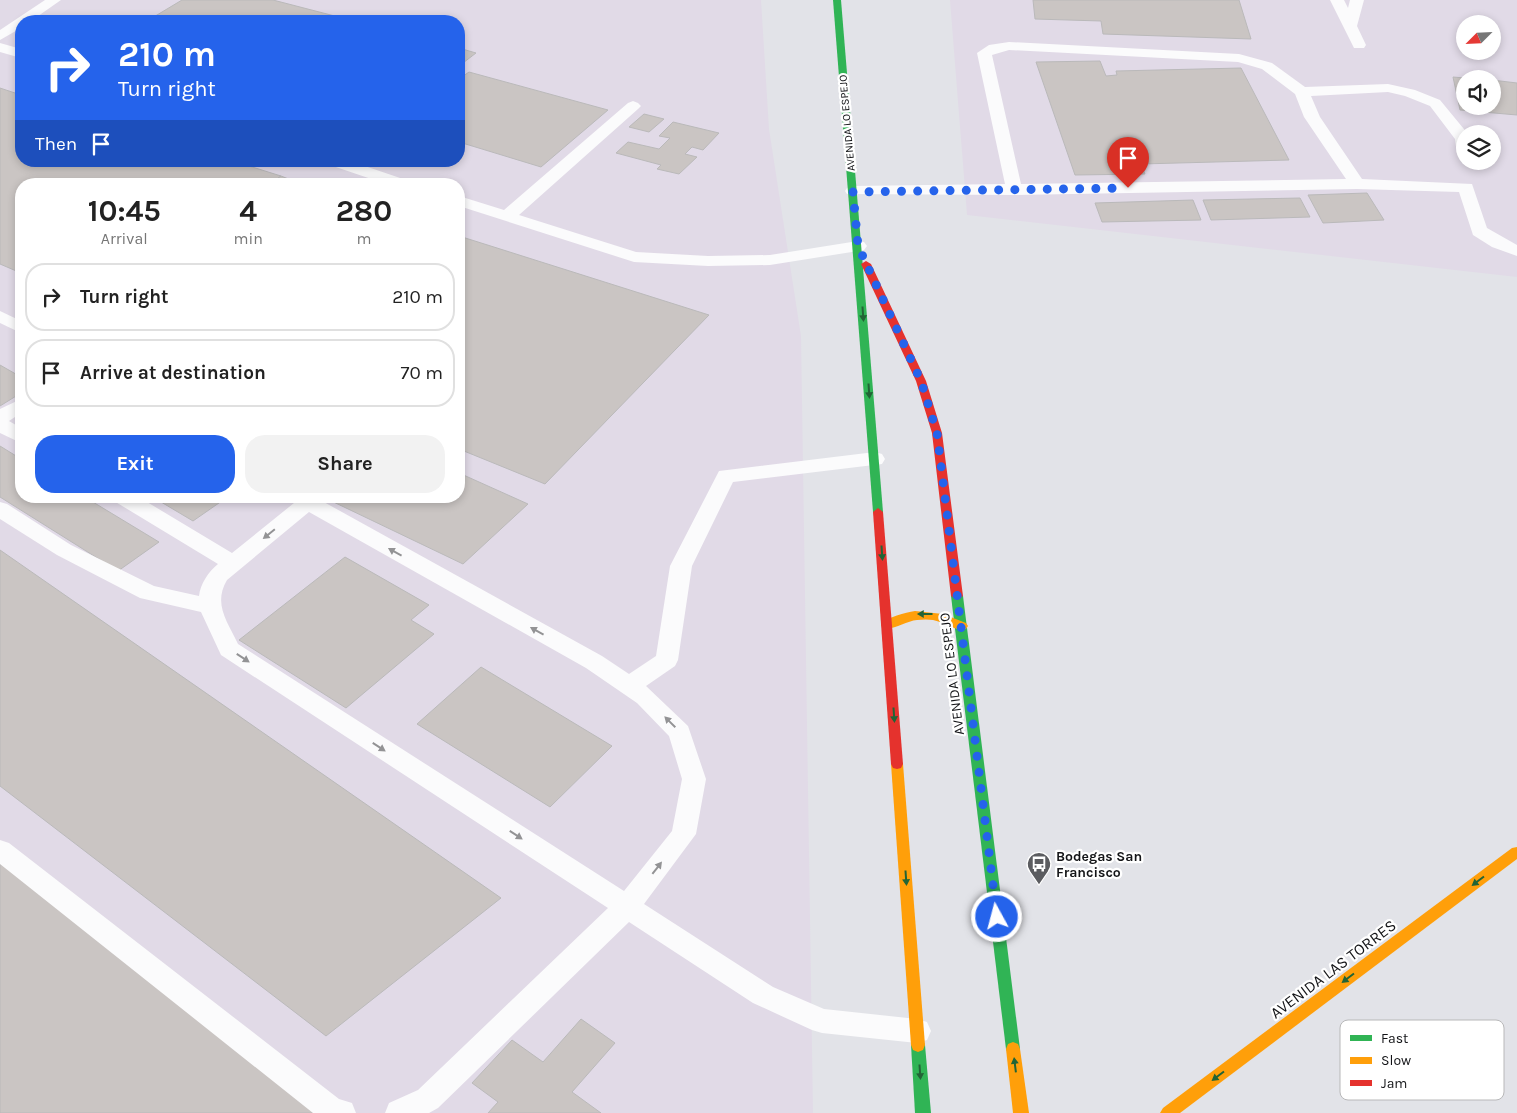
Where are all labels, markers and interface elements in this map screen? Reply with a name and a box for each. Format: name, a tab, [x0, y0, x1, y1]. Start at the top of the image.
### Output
north arrow	[1456, 15, 1501, 60]
map controls	[1456, 15, 1501, 170]
text: 210 m	[118, 34, 216, 75]
icon: right	[35, 35, 100, 100]
button: sound	[1456, 70, 1501, 115]
street label: AVENIDA LO ESPEJO	[836, 74, 858, 172]
text: Turn right	[118, 76, 216, 102]
button: layers	[1456, 125, 1501, 170]
icon: arrive	[87, 130, 115, 158]
text: Then	[35, 133, 77, 155]
pin	[1107, 137, 1149, 188]
icon: arrive	[1114, 144, 1142, 172]
text: 10:45	[88, 193, 161, 229]
text: 4	[239, 193, 257, 229]
text: 280	[336, 193, 392, 229]
text: Arrival	[101, 229, 148, 248]
text: min	[234, 229, 263, 248]
text: m	[356, 229, 371, 248]
icon: right	[37, 283, 65, 311]
text: Turn right	[80, 286, 169, 308]
text: 210 m	[392, 286, 443, 308]
one-way arrow	[860, 306, 868, 322]
icon: arrive	[37, 359, 65, 387]
text: Arrive at destination	[80, 362, 266, 384]
text: 70 m	[401, 362, 443, 384]
one-way arrow	[866, 384, 874, 400]
button: Exit	[35, 435, 235, 493]
button: Share	[245, 435, 445, 493]
one-way arrow	[263, 528, 276, 539]
one-way arrow	[878, 546, 886, 562]
one-way arrow	[388, 548, 402, 556]
one-way arrow	[916, 610, 932, 618]
street label: AVENIDA LO ESPEJO	[936, 612, 968, 736]
one-way arrow	[530, 626, 544, 635]
one-way arrow	[236, 654, 250, 663]
one-way arrow	[890, 708, 898, 724]
one-way arrow	[664, 717, 676, 729]
one-way arrow	[373, 742, 386, 751]
one-way arrow	[509, 830, 522, 840]
place label: Bodegas San Francisco	[1056, 848, 1142, 881]
bus stop icon: Bodegas San Francisco	[1026, 851, 1052, 885]
one-way arrow	[652, 862, 663, 875]
one-way arrow	[902, 870, 910, 886]
one-way arrow	[1471, 876, 1485, 886]
position arrow	[970, 890, 1022, 942]
street label: AVENIDA LAS TORRES	[1266, 916, 1400, 1022]
one-way arrow	[1342, 973, 1355, 984]
legend	[1340, 1020, 1504, 1100]
text: Fast	[1381, 1030, 1408, 1047]
text: Slow	[1381, 1052, 1411, 1069]
one-way arrow	[1011, 1056, 1019, 1072]
one-way arrow	[917, 1064, 925, 1080]
one-way arrow	[1211, 1071, 1225, 1081]
text: Jam	[1381, 1075, 1407, 1092]

